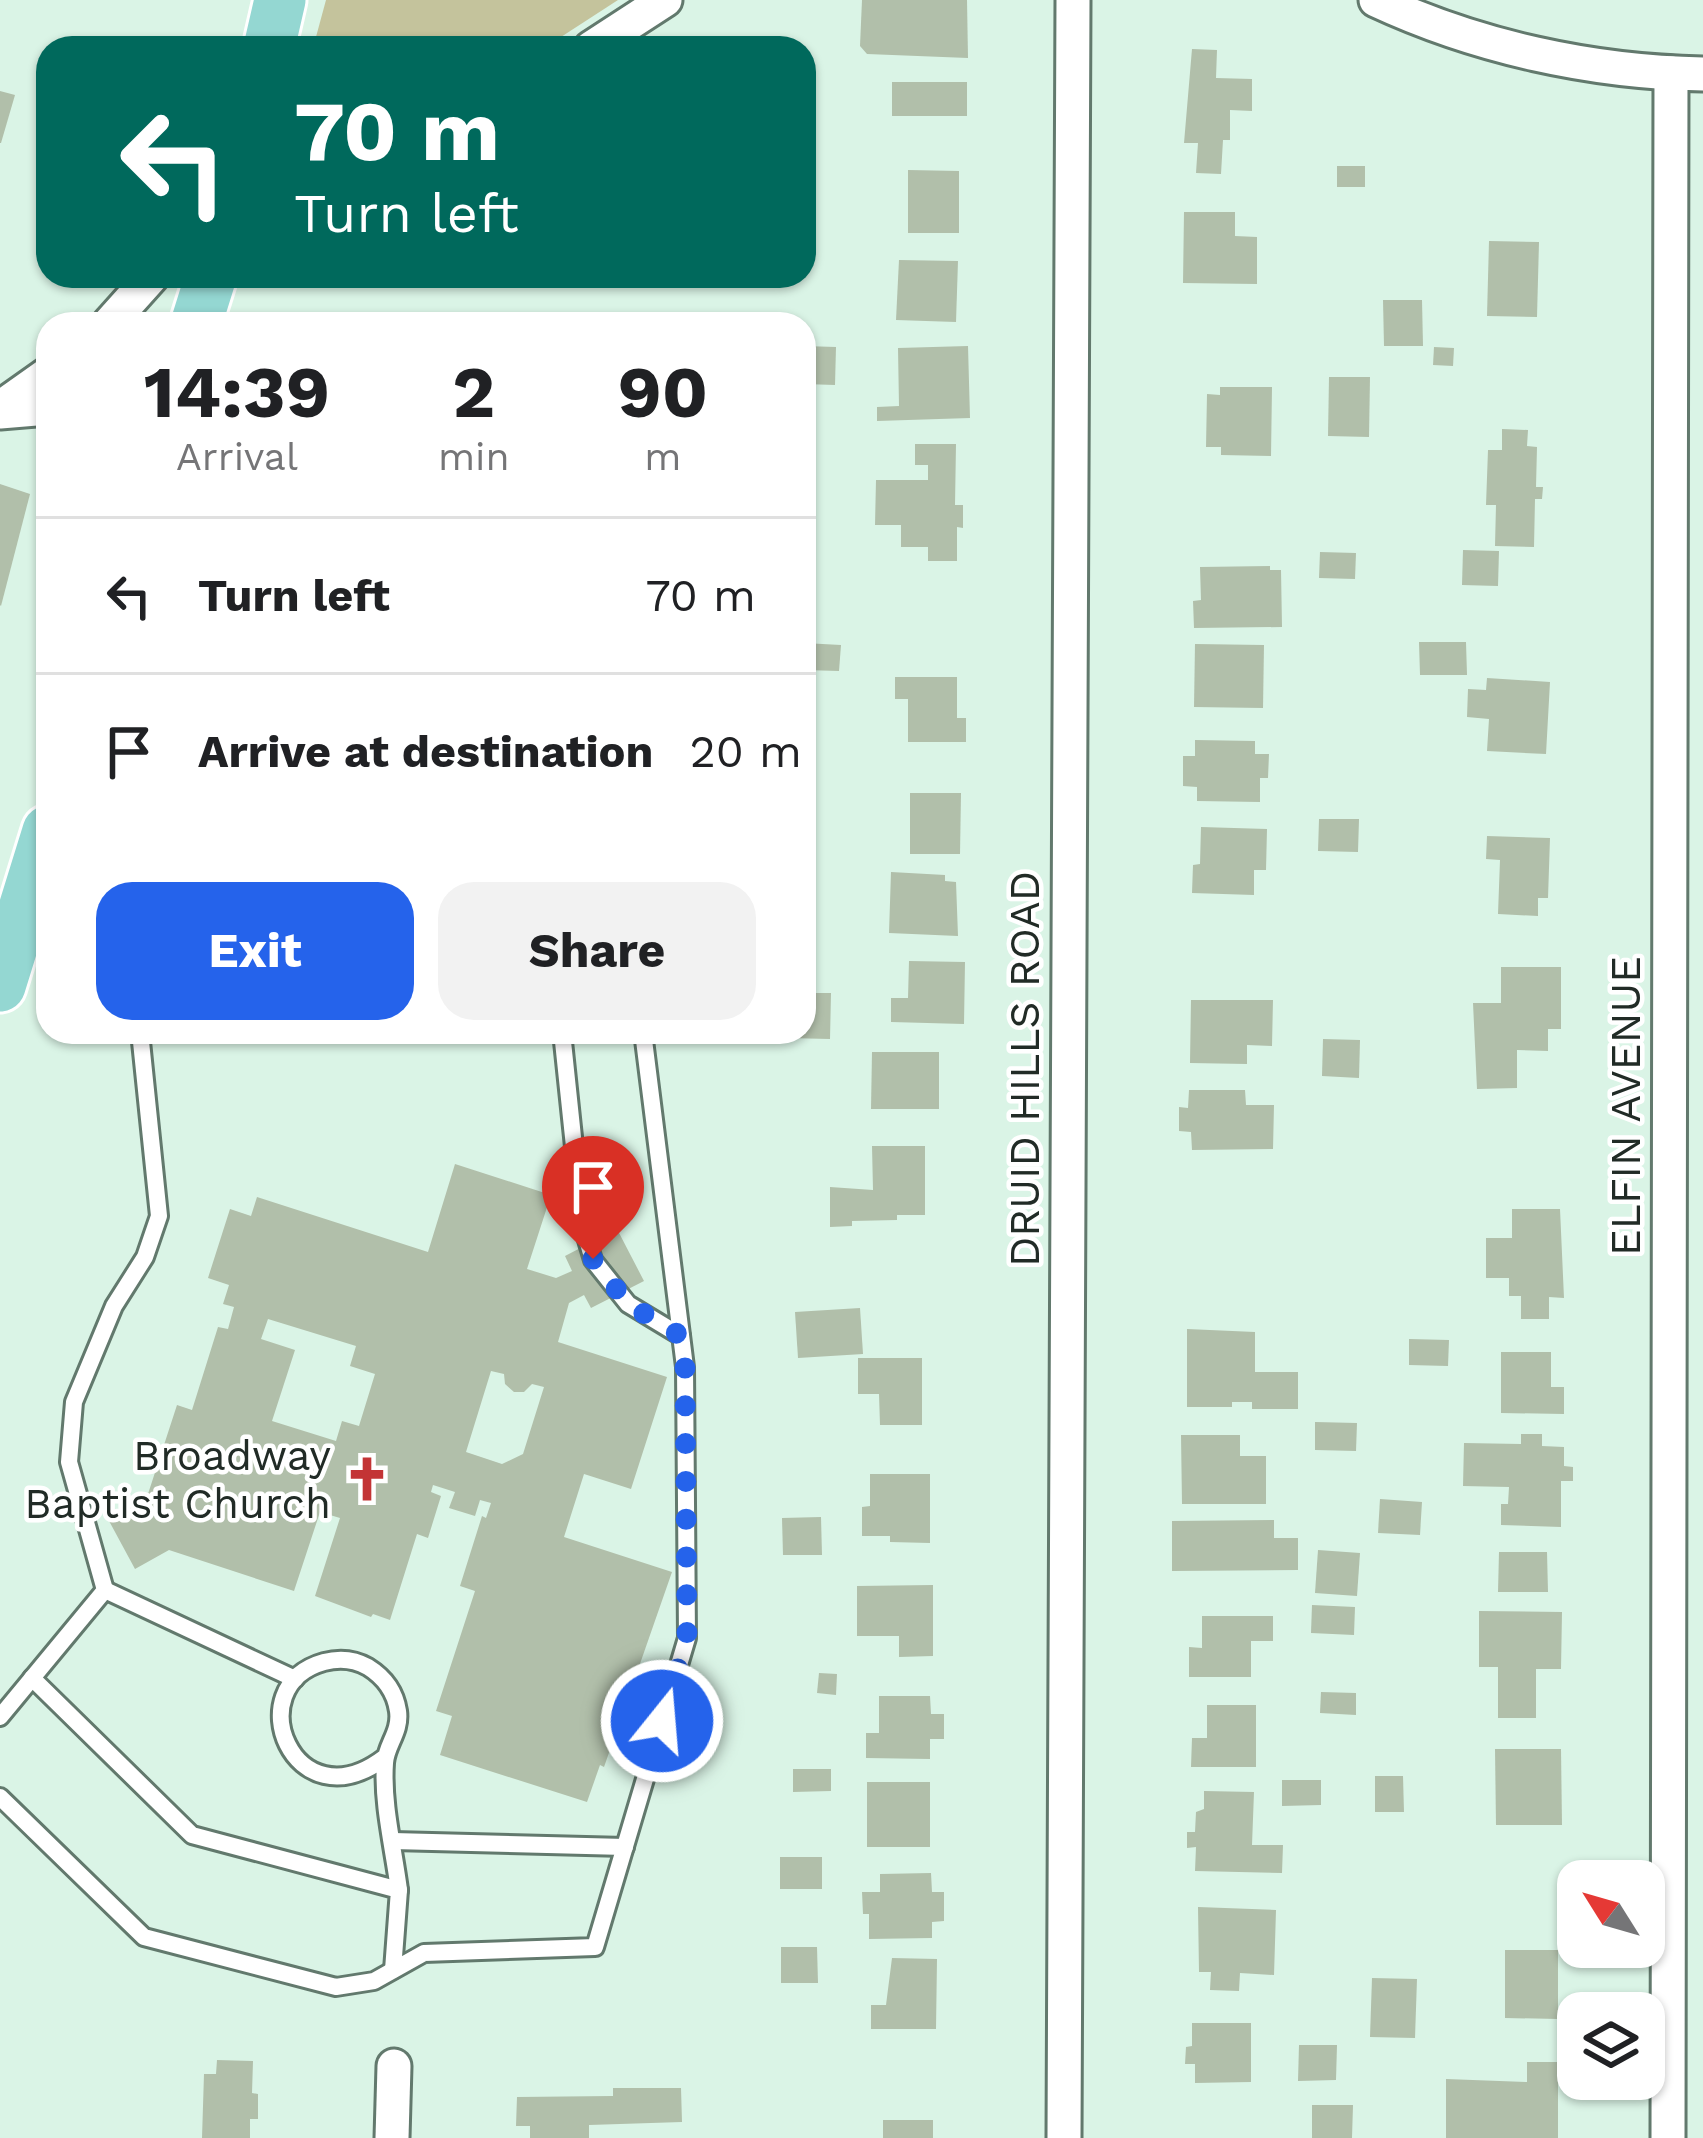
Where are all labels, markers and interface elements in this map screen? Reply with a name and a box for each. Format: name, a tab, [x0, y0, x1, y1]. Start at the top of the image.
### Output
text: 70 m	[294, 82, 500, 180]
icon: left	[96, 84, 252, 240]
text: Turn left	[294, 182, 519, 245]
text: 14:39	[144, 350, 330, 434]
text: 2	[452, 350, 495, 434]
text: 90	[617, 350, 708, 434]
text: Arrival	[176, 434, 298, 479]
text: min	[438, 434, 510, 479]
text: m	[644, 434, 681, 479]
icon: left	[96, 563, 162, 629]
text: Turn left	[198, 569, 390, 622]
text: 70 m	[645, 569, 756, 622]
icon: arrive	[96, 719, 162, 785]
text: Arrive at destination	[198, 725, 653, 778]
text: 20 m	[689, 725, 802, 778]
street label: DRUID HILLS ROAD	[1000, 871, 1049, 1267]
button: Exit	[96, 882, 414, 1020]
button: Share	[438, 882, 756, 1020]
street label: ELFIN AVENUE	[1601, 956, 1650, 1256]
pin	[542, 1136, 644, 1259]
icon: arrive	[560, 1154, 626, 1220]
place label: Broadway Baptist Church	[24, 1431, 331, 1528]
church icon: Broadway Baptist Church	[342, 1454, 392, 1504]
position arrow	[599, 1658, 725, 1784]
north arrow	[1557, 1860, 1665, 1968]
map controls	[1557, 1860, 1665, 2100]
button: layers	[1557, 1992, 1665, 2100]

